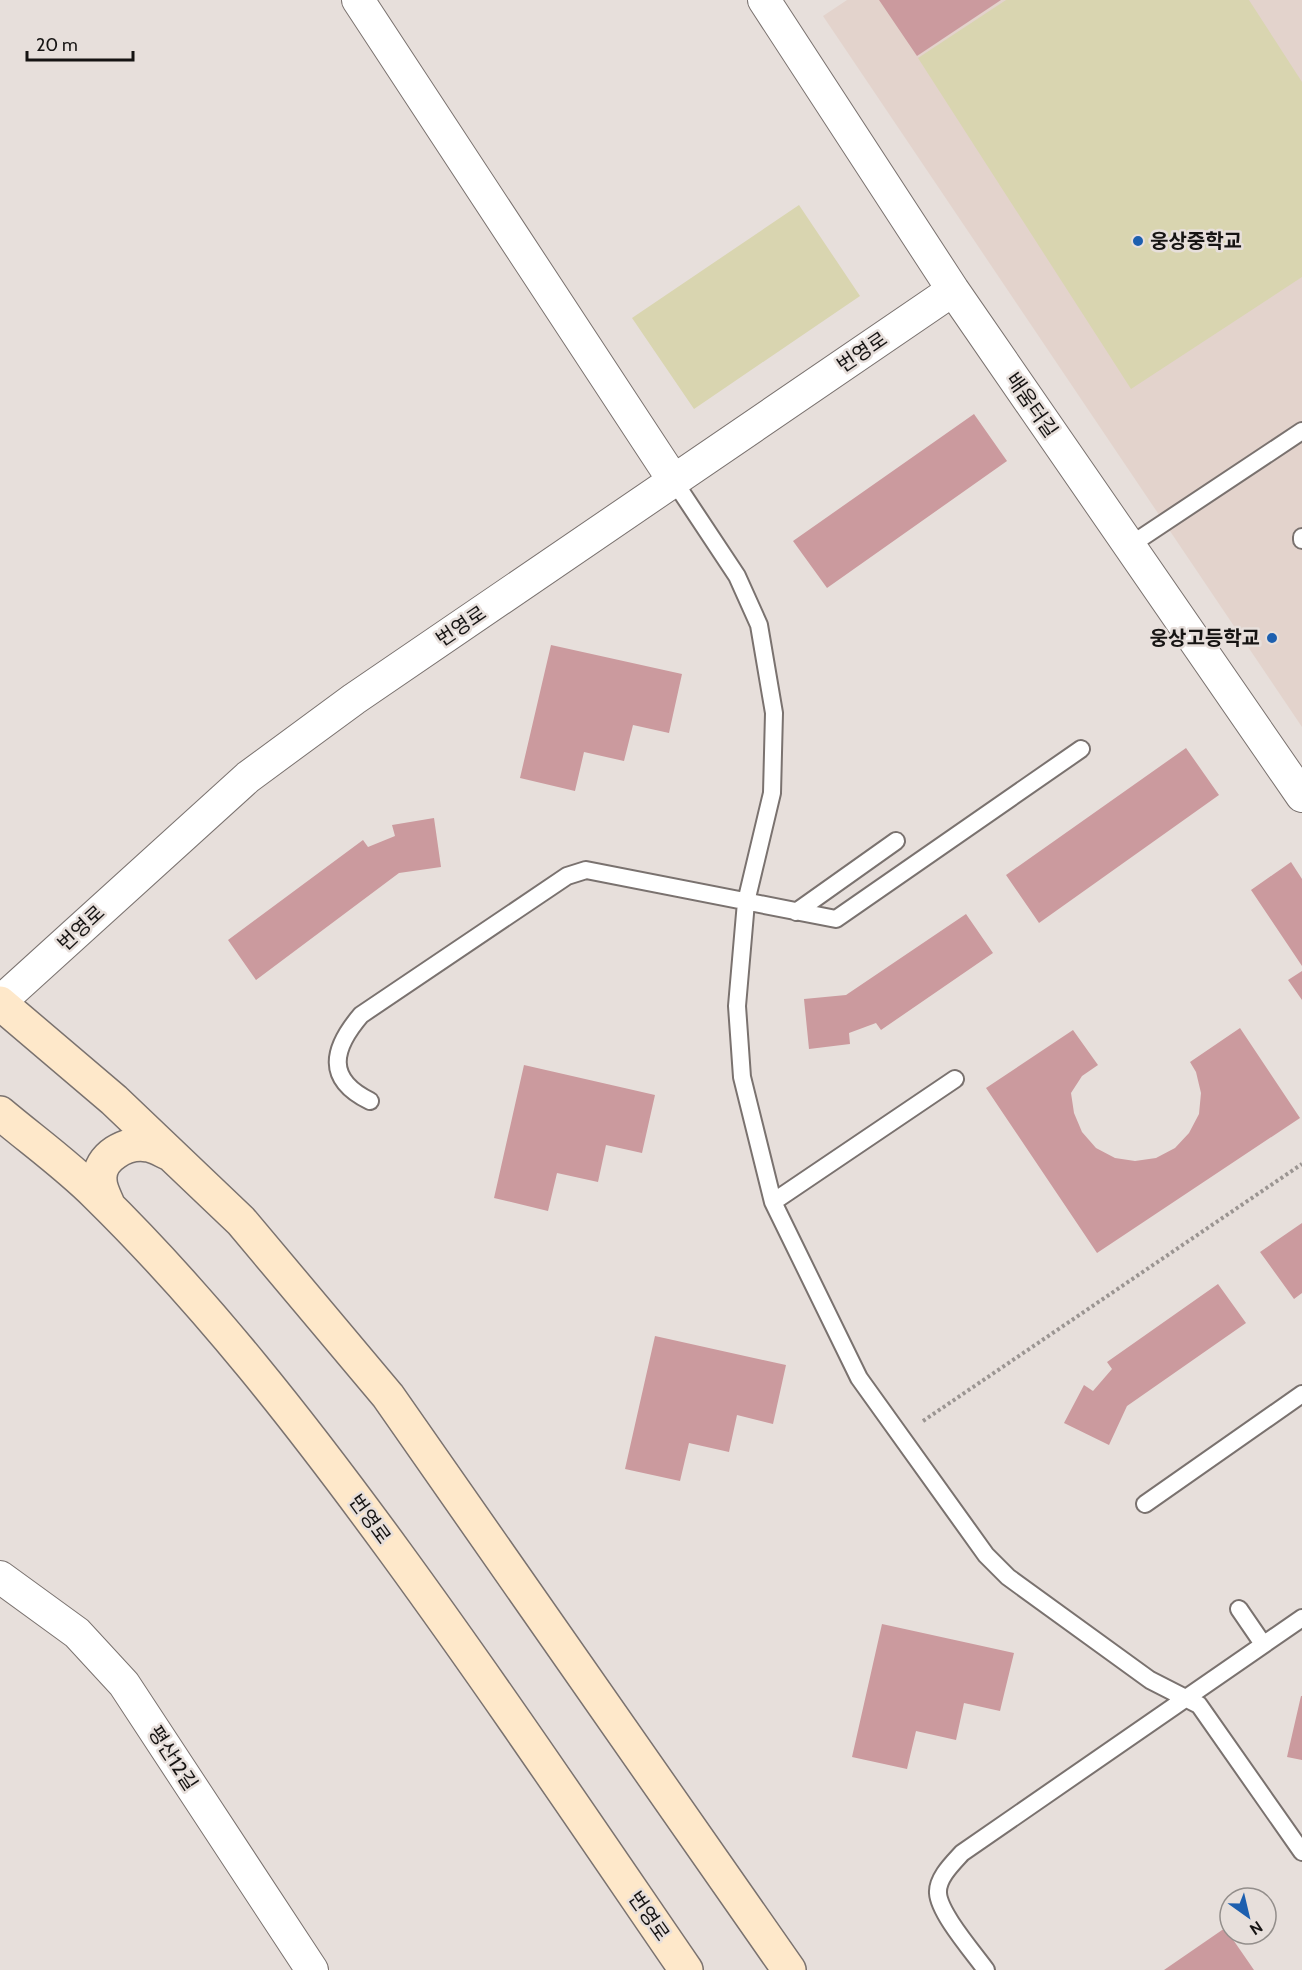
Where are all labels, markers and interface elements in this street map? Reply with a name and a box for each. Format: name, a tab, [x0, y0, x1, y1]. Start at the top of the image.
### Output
scale bar	[27, 24, 134, 62]
text: 20 m	[36, 34, 78, 56]
place label: 웅상중학교	[1150, 229, 1242, 253]
marker: 웅상중학교	[1131, 234, 1145, 248]
street label: 번영로	[832, 327, 892, 377]
street label: 배움터길	[1001, 368, 1063, 442]
street label: 번영로	[431, 601, 491, 651]
place label: 웅상고등학교	[1150, 626, 1260, 650]
marker: 웅상고등학교	[1265, 631, 1279, 645]
street label: 번영로	[53, 900, 109, 956]
street label: 번영로	[344, 1490, 396, 1548]
street label: 평산12길	[143, 1721, 203, 1795]
north arrow	[1218, 1886, 1278, 1946]
street label: 번영로	[623, 1887, 675, 1945]
text: N	[1246, 1917, 1266, 1939]

